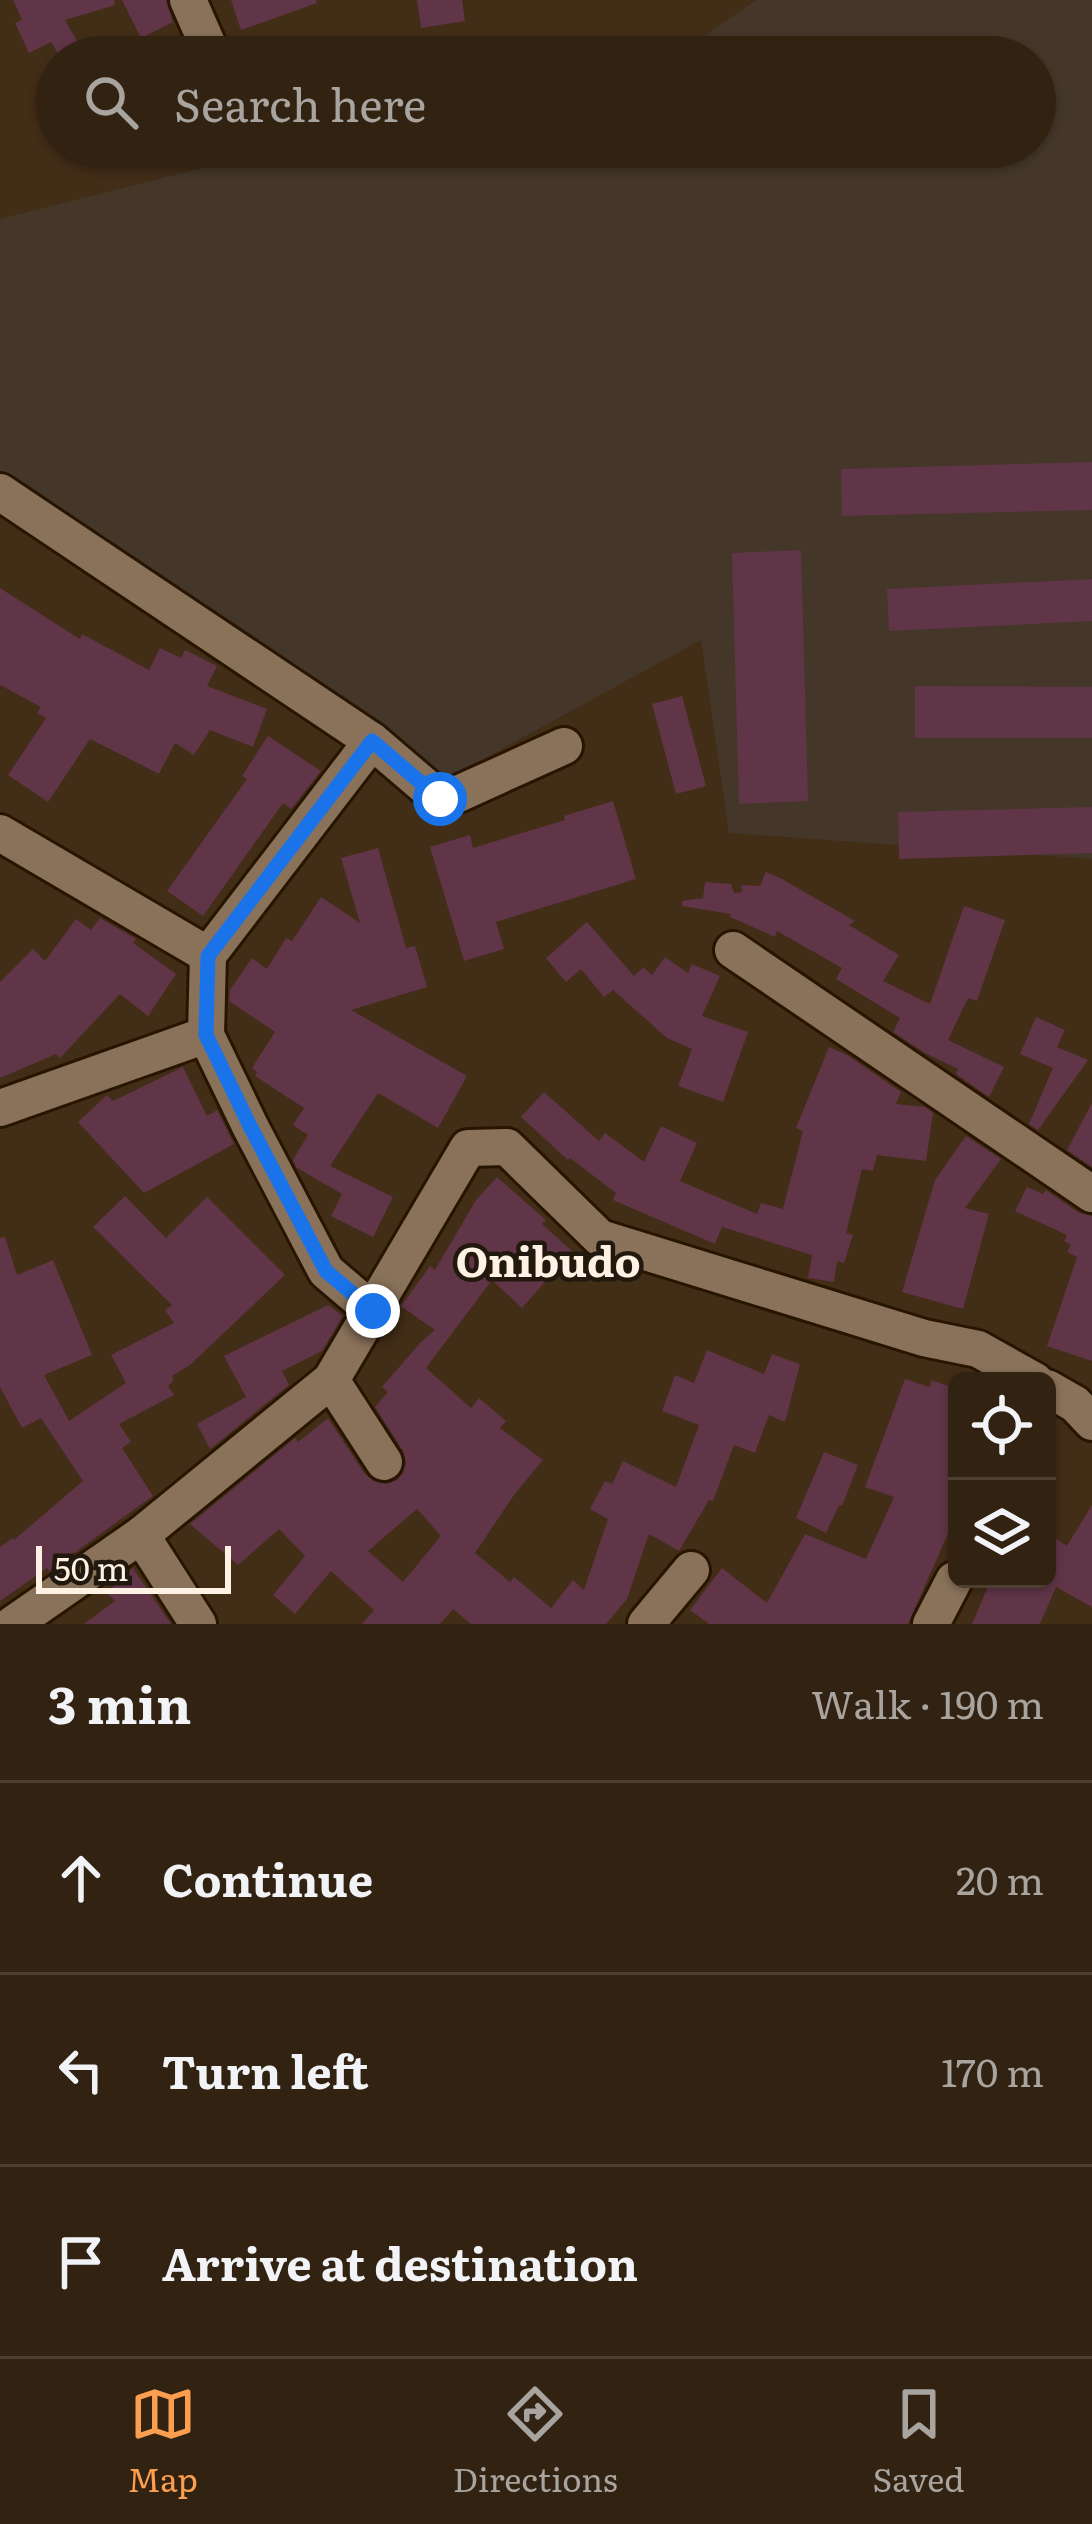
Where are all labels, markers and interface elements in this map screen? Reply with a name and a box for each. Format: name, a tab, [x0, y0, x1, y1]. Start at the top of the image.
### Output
search box	[36, 36, 1056, 168]
icon: search	[78, 69, 144, 135]
text: Search here	[174, 69, 426, 136]
route start	[413, 772, 467, 826]
district label: Onibudo	[455, 1228, 641, 1290]
route end	[346, 1284, 400, 1338]
map controls	[948, 1372, 1056, 1588]
button: locate	[948, 1372, 1056, 1480]
button: layers	[948, 1480, 1056, 1588]
scale bar	[36, 1540, 231, 1593]
text: 50 m	[54, 1542, 128, 1591]
text: 3 min	[48, 1664, 192, 1740]
text: Walk · 190 m	[811, 1673, 1044, 1731]
text: Continue	[162, 1844, 373, 1911]
icon: ahead	[48, 1845, 114, 1911]
text: 20 m	[956, 1849, 1044, 1907]
text: Turn left	[162, 2036, 369, 2103]
icon: left	[48, 2037, 114, 2103]
text: 170 m	[941, 2041, 1044, 2099]
text: Arrive at destination	[162, 2228, 638, 2295]
icon: arrive	[48, 2229, 114, 2295]
tab: Map	[127, 2381, 198, 2502]
tab: Directions	[453, 2381, 618, 2502]
tab: Saved	[873, 2381, 965, 2502]

